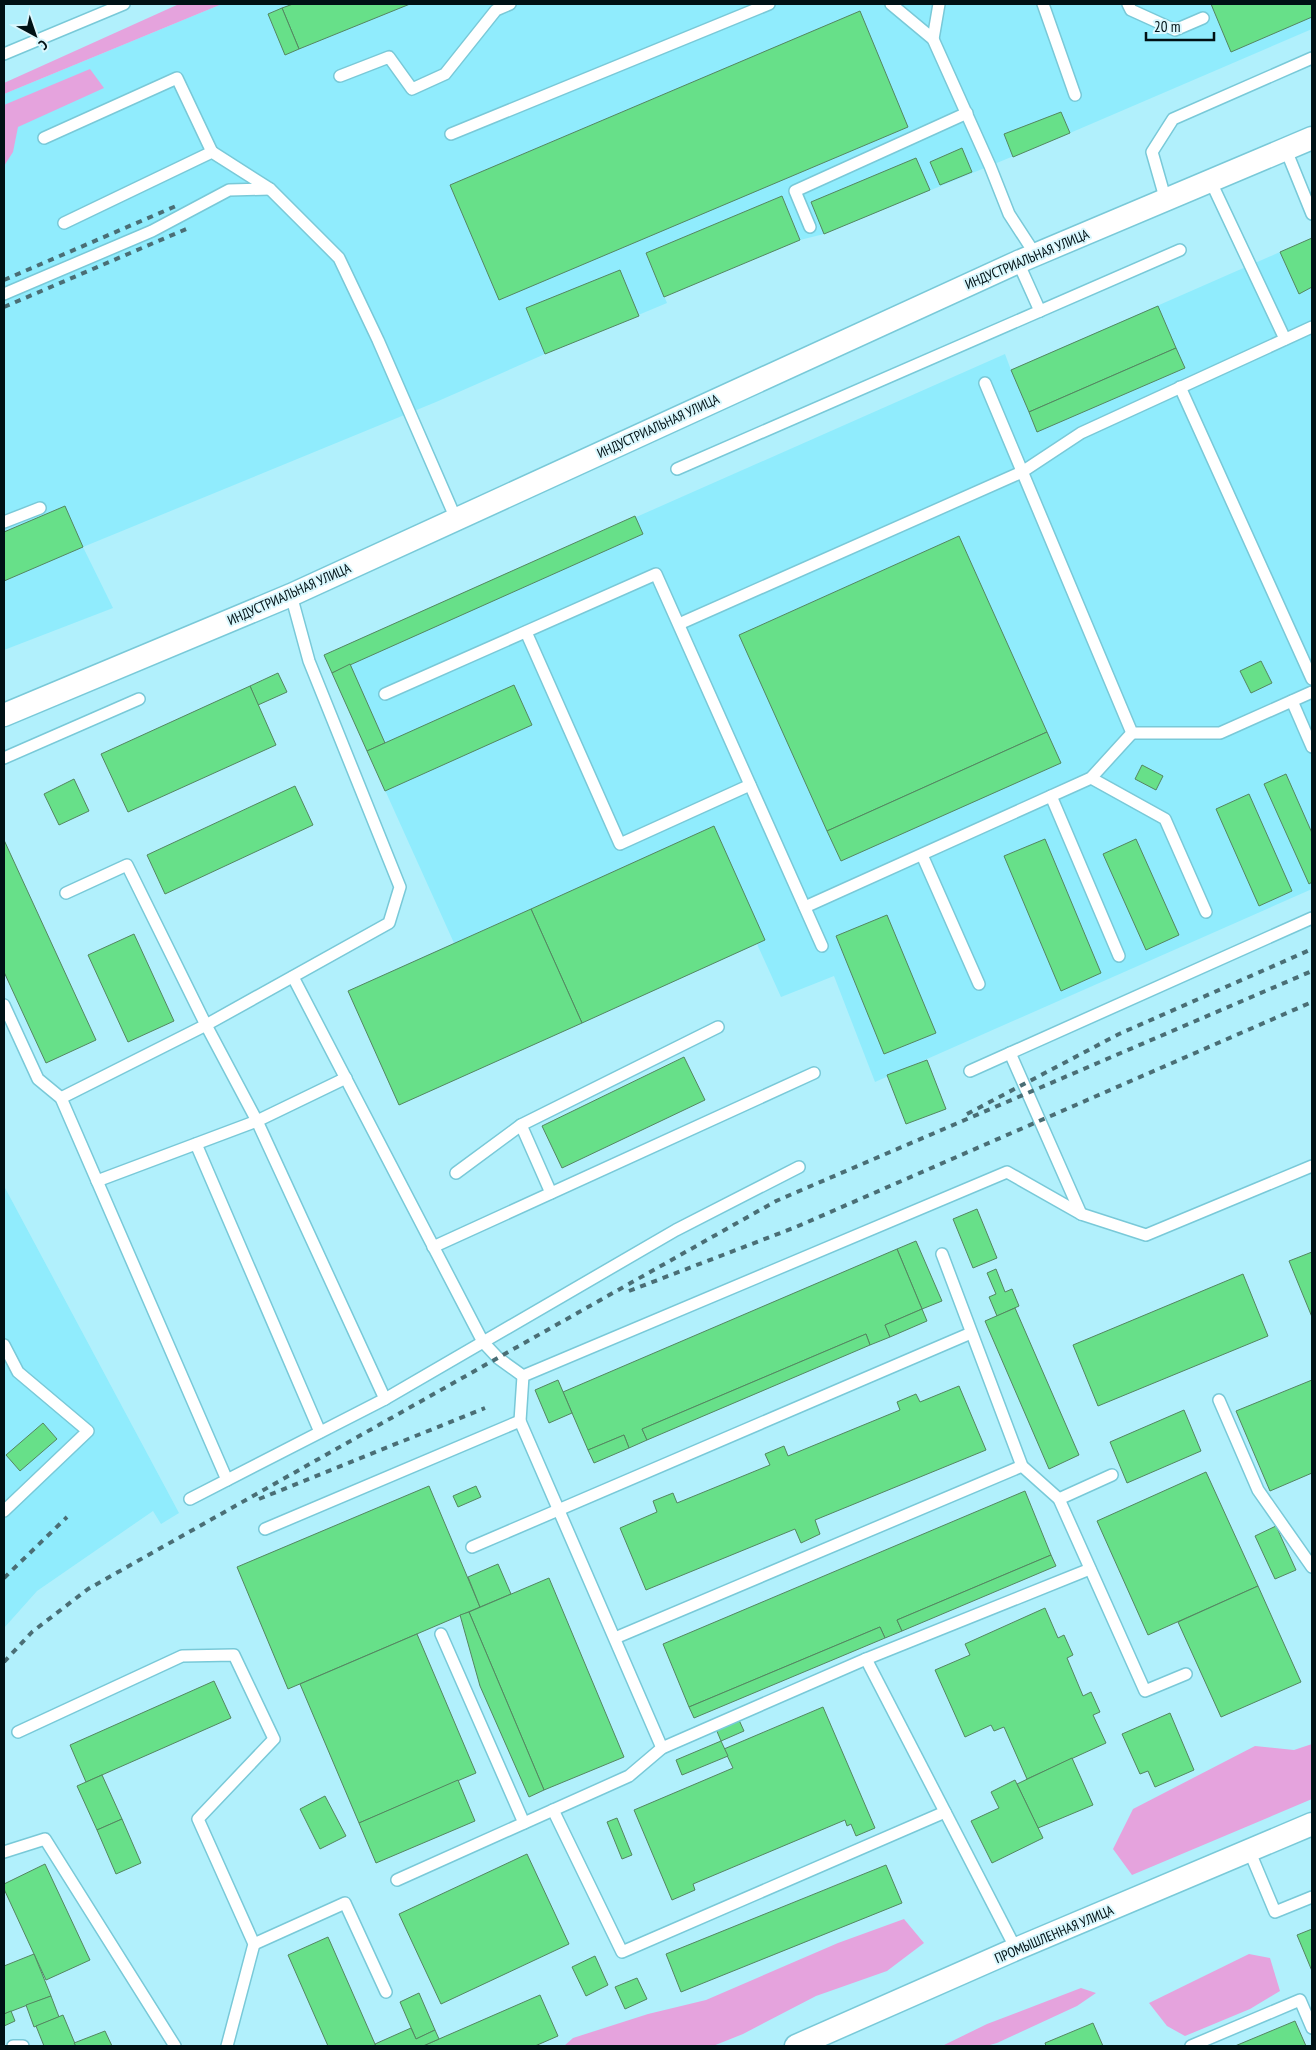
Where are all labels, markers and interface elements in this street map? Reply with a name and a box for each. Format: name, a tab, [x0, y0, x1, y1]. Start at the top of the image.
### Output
north arrow	[10, 10, 60, 60]
scale bar	[1146, 10, 1214, 42]
text: 20 m	[1154, 17, 1180, 36]
text: С	[35, 36, 52, 54]
street label: ИНДУСТРИАЛЬНАЯ УЛИЦА	[962, 225, 1092, 293]
street label: ИНДУСТРИАЛЬНАЯ УЛИЦА	[594, 390, 722, 462]
street label: ИНДУСТРИАЛЬНАЯ УЛИЦА	[225, 559, 354, 629]
street label: ПРОМЫШЛЕННАЯ УЛИЦА	[992, 1901, 1117, 1967]

